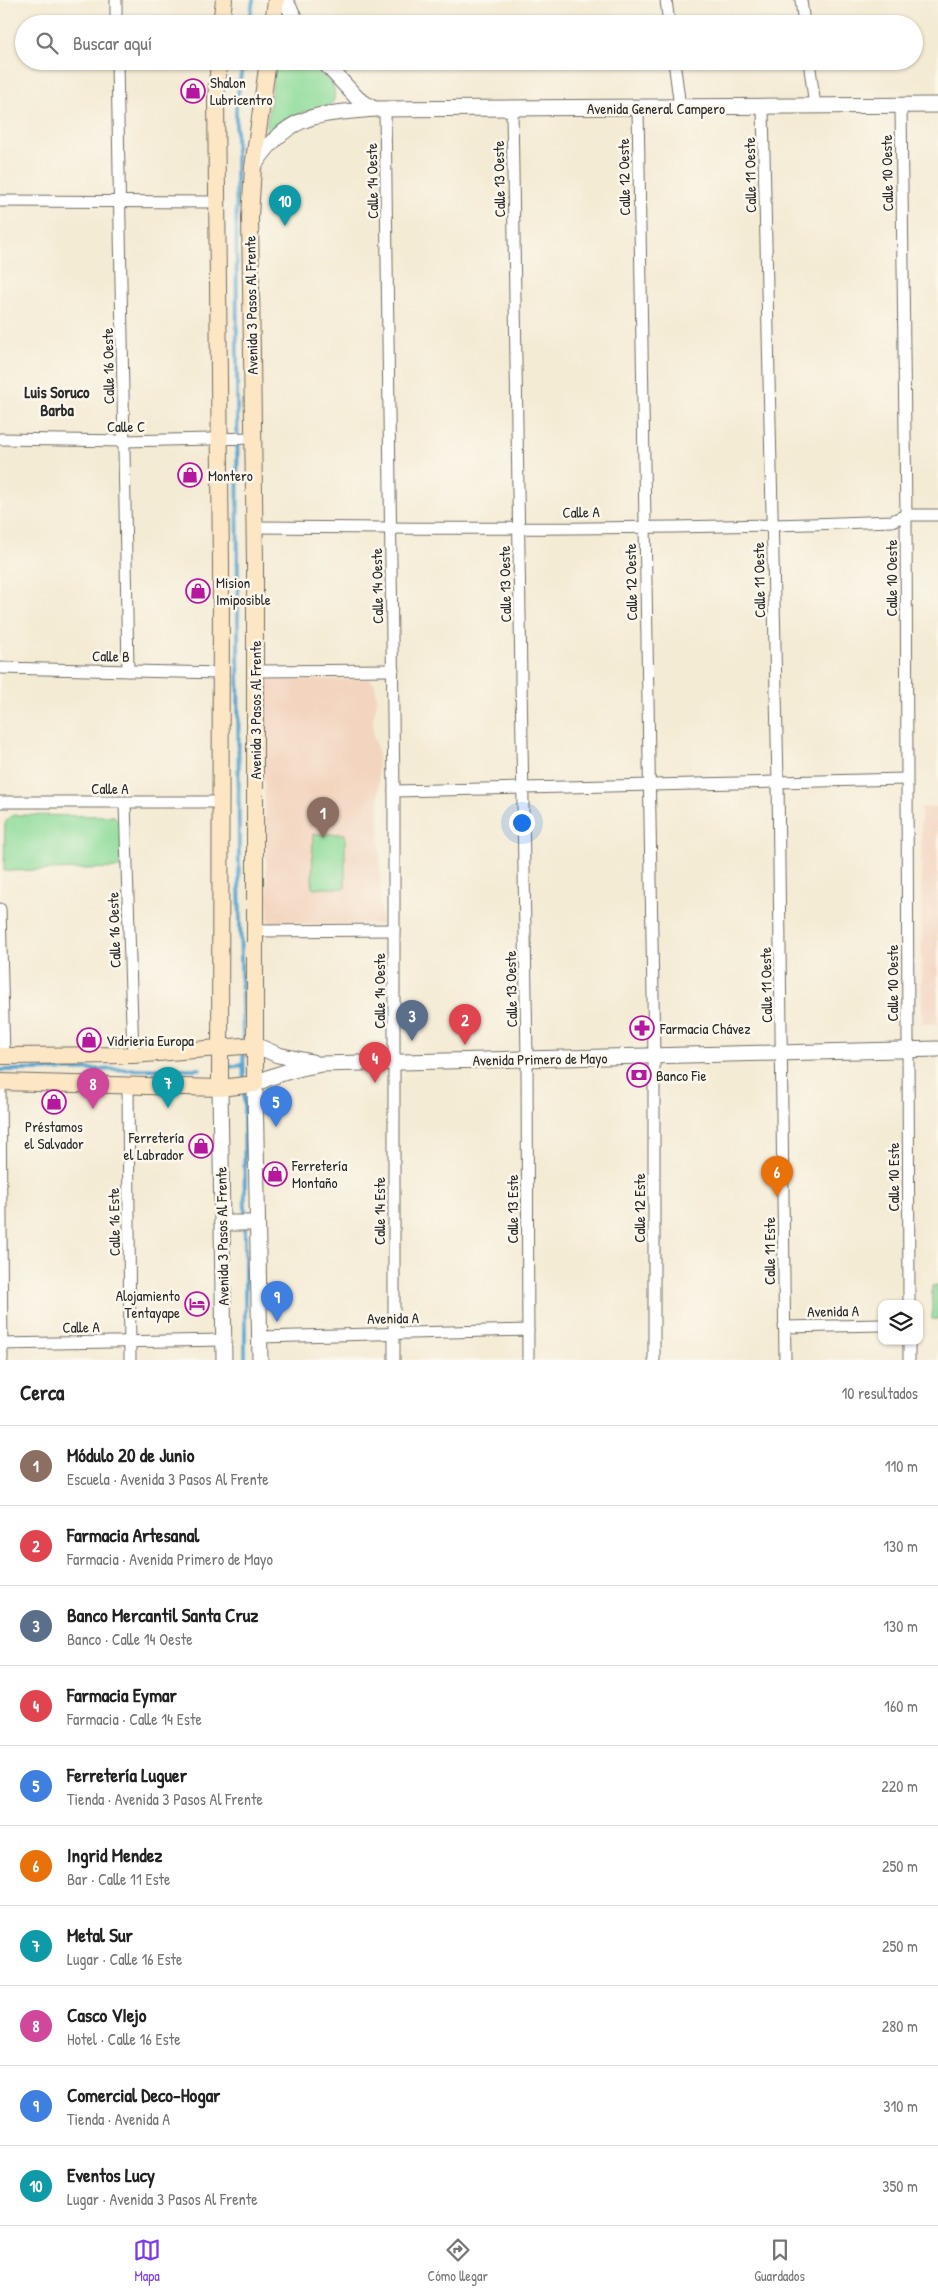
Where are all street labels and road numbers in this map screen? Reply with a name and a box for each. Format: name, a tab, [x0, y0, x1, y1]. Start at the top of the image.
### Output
street label: Avenida General Campero	[587, 98, 725, 119]
street label: Calle 10 Oeste	[876, 134, 898, 212]
street label: Calle 11 Oeste	[739, 137, 761, 213]
street label: Calle 12 Oeste	[613, 138, 635, 216]
street label: Calle 13 Oeste	[488, 140, 510, 218]
street label: Calle 14 Oeste	[361, 143, 383, 219]
street label: Avenida 3 Pasos Al Frente	[239, 235, 263, 375]
street label: Calle 16 Oeste	[97, 328, 119, 404]
street label: Calle C	[107, 416, 145, 437]
street label: Calle A	[562, 501, 601, 523]
street label: Calle 10 Oeste	[881, 540, 902, 616]
street label: Calle 11 Oeste	[748, 542, 770, 618]
street label: Calle 12 Oeste	[620, 543, 642, 621]
street label: Calle 13 Oeste	[494, 545, 516, 623]
street label: Calle 14 Oeste	[366, 548, 388, 624]
street label: Avenida 3 Pasos Al Frente	[245, 640, 266, 779]
street label: Calle B	[92, 645, 130, 667]
street label: Calle A	[91, 778, 129, 799]
street label: Calle 16 Oeste	[102, 892, 126, 968]
street label: Calle 10 Oeste	[882, 945, 903, 1021]
street label: Calle 11 Oeste	[755, 947, 777, 1023]
street label: Calle 13 Oeste	[500, 950, 522, 1028]
street label: Calle 14 Oeste	[369, 953, 390, 1029]
street label: Avenida Primero de Mayo	[472, 1047, 608, 1071]
street label: Calle 10 Este	[883, 1142, 904, 1212]
street label: Avenida 3 Pasos Al Frente	[210, 1166, 234, 1306]
street label: Calle 12 Este	[629, 1173, 650, 1243]
street label: Calle 13 Este	[502, 1174, 523, 1244]
street label: Calle 14 Este	[369, 1177, 390, 1245]
street label: Calle 16 Este	[103, 1188, 125, 1256]
street label: Calle 11 Este	[759, 1217, 780, 1285]
street label: Avenida A	[807, 1300, 860, 1322]
street label: Avenida A	[367, 1307, 420, 1329]
street label: Calle A	[62, 1316, 101, 1338]

